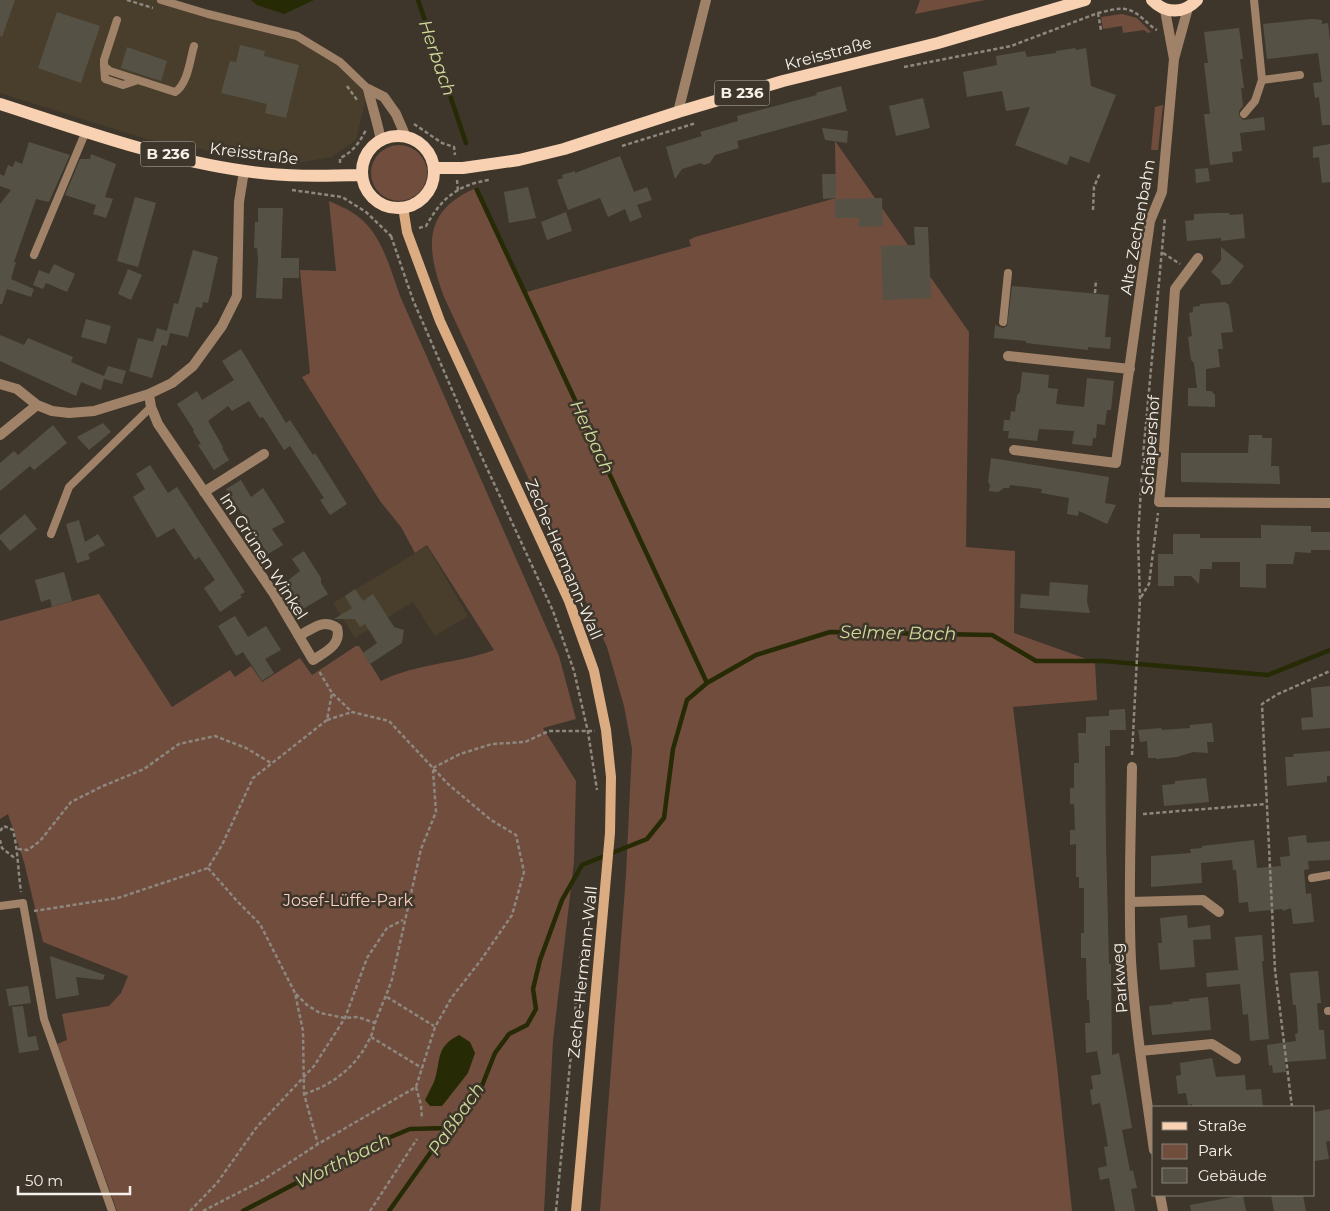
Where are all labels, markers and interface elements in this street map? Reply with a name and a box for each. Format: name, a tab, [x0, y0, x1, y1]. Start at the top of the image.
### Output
water label: Herbach	[414, 17, 460, 99]
street label: Kreisstraße	[783, 33, 874, 74]
road number: B 236	[714, 80, 770, 106]
street label: Kreisstraße	[209, 139, 299, 168]
road number: B 236	[140, 142, 196, 166]
street label: Alte Zechenbahn	[1116, 158, 1159, 296]
street label: Schäpershof	[1138, 394, 1164, 496]
water label: Herbach	[565, 396, 619, 478]
street label: Zeche-Hermann-Wall	[521, 476, 606, 643]
street label: Im Grünen Winkel	[216, 490, 312, 623]
water label: Selmer Bach	[839, 621, 957, 645]
street label: Zeche-Hermann-Wall	[564, 885, 601, 1059]
park label: Josef-Lüffe-Park	[282, 891, 414, 910]
street label: Parkweg	[1108, 942, 1131, 1014]
water label: Paßbach	[423, 1078, 489, 1160]
legend	[1152, 1106, 1315, 1196]
text: Straße	[1198, 1116, 1247, 1135]
water label: Worthbach	[292, 1128, 394, 1194]
text: Park	[1198, 1141, 1232, 1160]
scale bar	[18, 1164, 130, 1196]
text: Gebäude	[1198, 1166, 1267, 1185]
text: 50 m	[25, 1171, 63, 1190]

